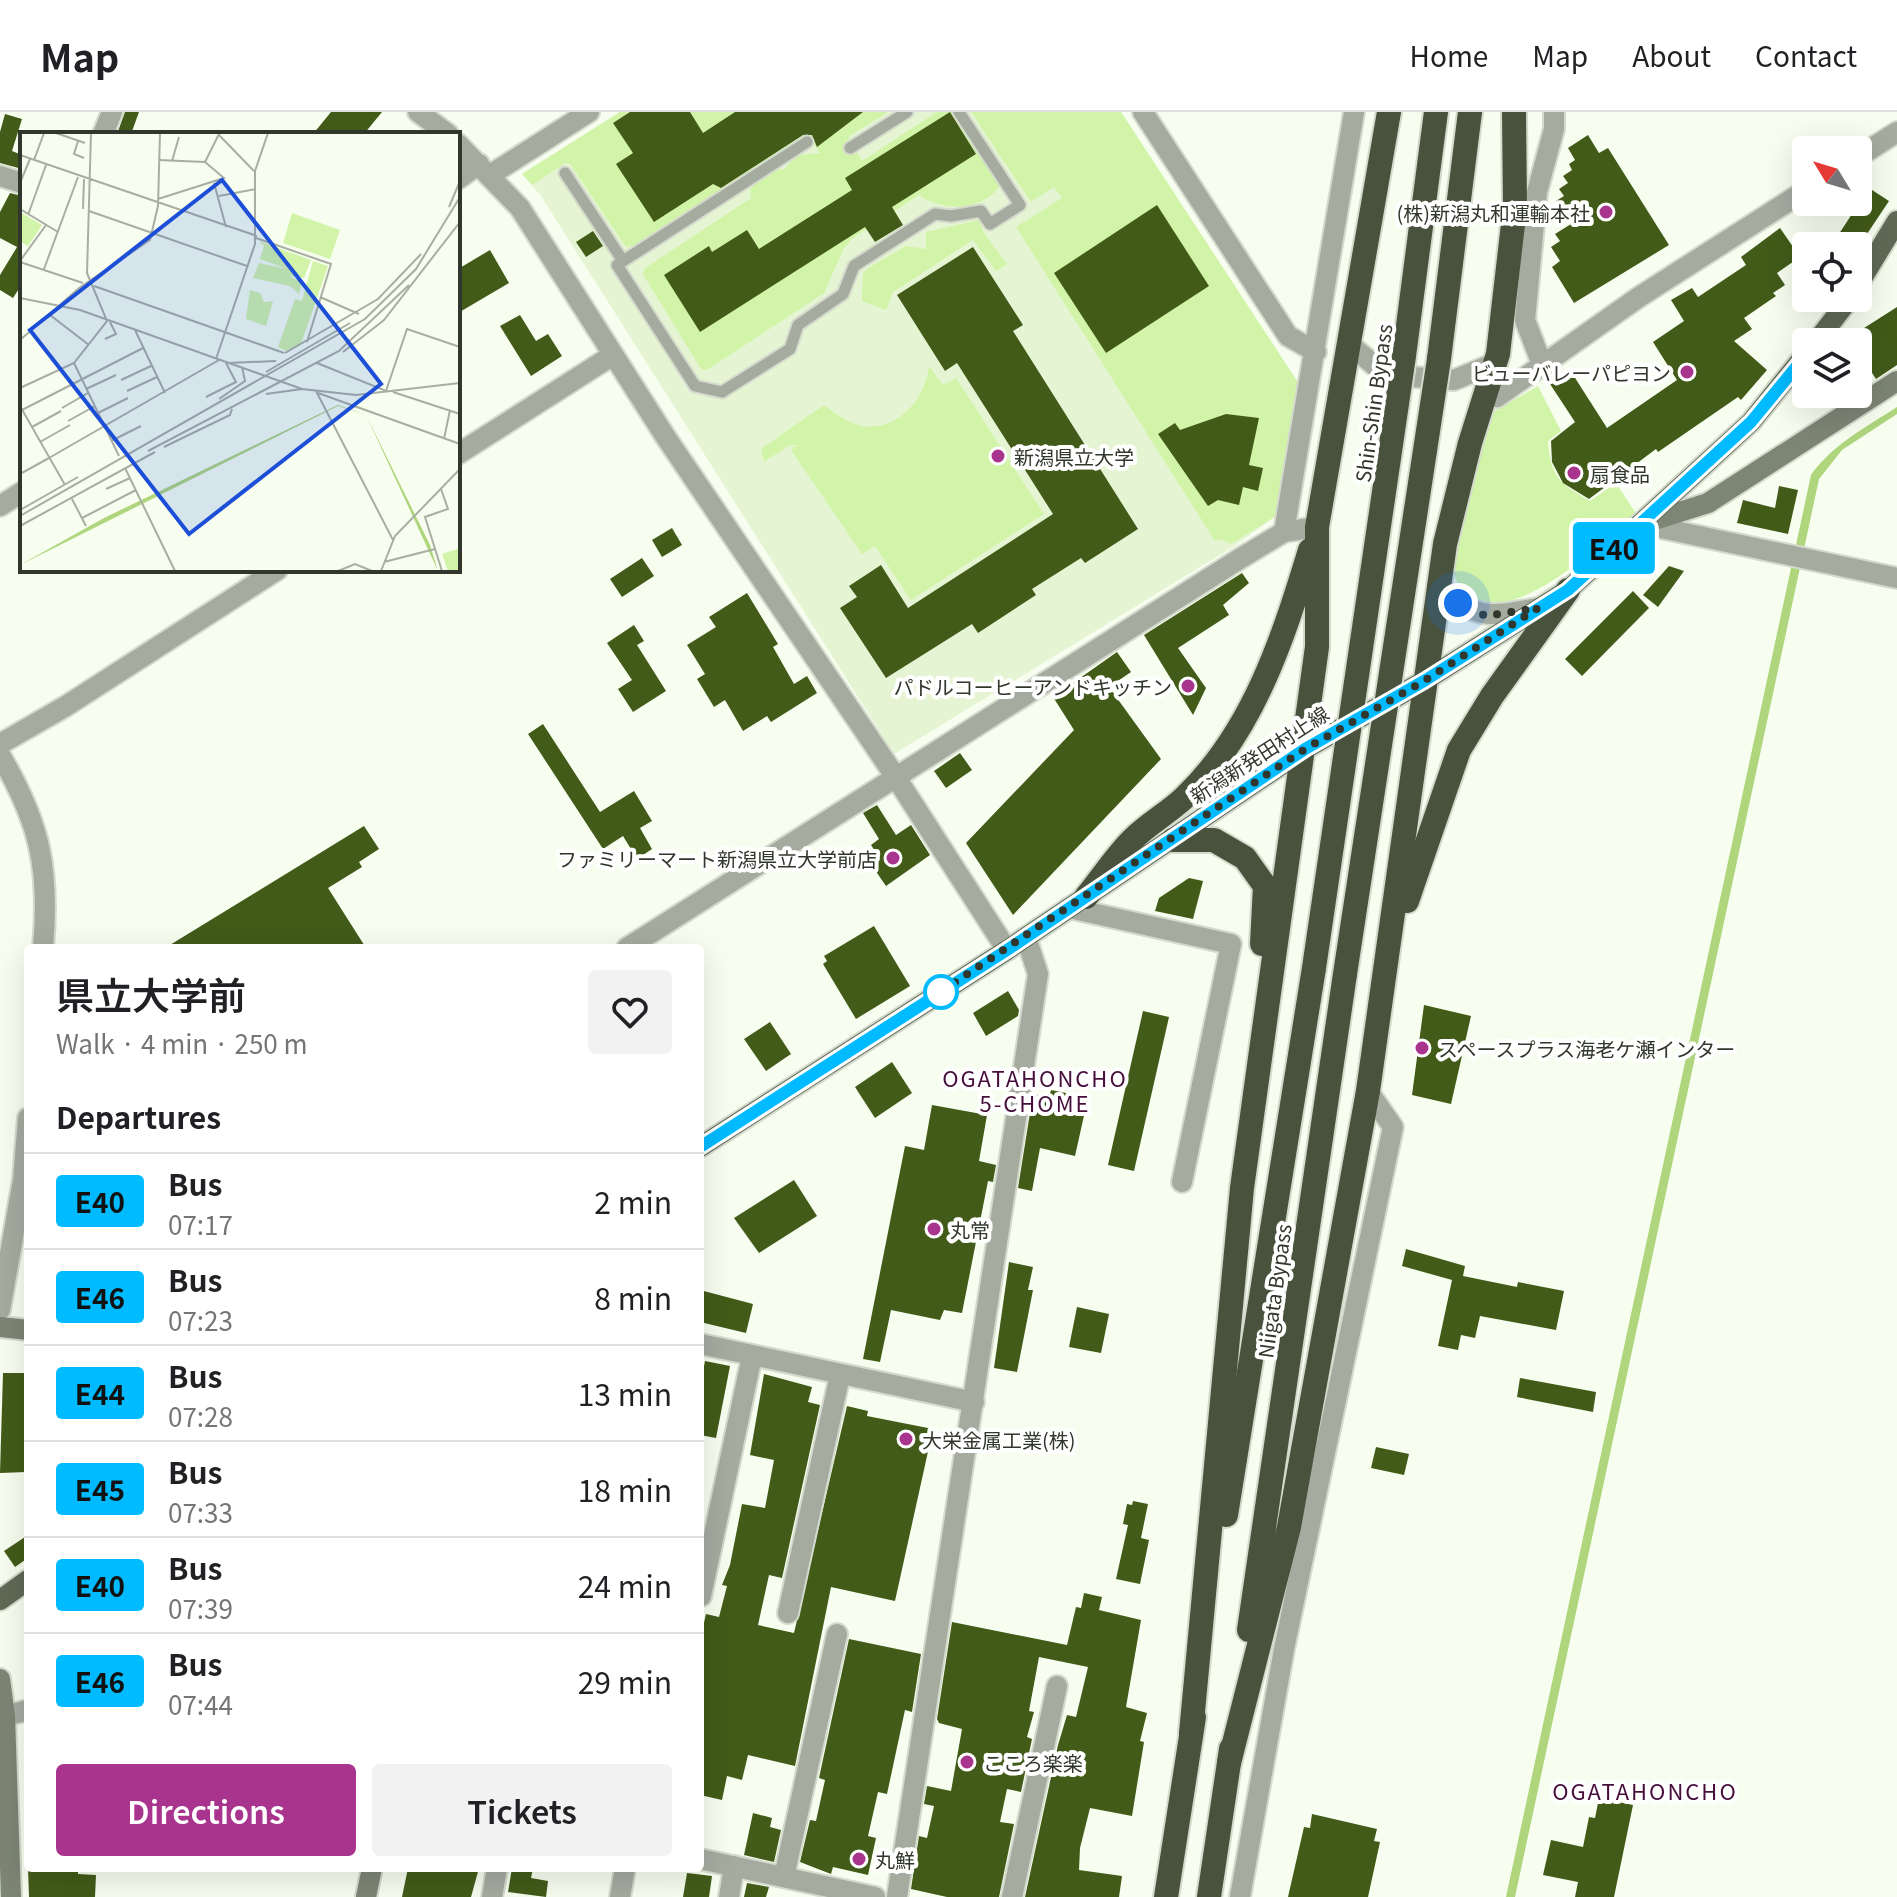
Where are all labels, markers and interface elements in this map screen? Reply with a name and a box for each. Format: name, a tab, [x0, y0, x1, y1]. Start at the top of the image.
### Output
text: Map	[40, 28, 119, 83]
text: Home	[1410, 35, 1488, 75]
text: Map	[1532, 35, 1588, 75]
text: About	[1632, 35, 1711, 75]
text: Contact	[1755, 35, 1857, 75]
inset map	[20, 132, 460, 572]
north arrow	[1792, 136, 1872, 216]
map controls	[1792, 136, 1872, 408]
place label: (株)新潟丸和運輸本社	[1396, 198, 1590, 227]
marker: (株)新潟丸和運輸本社	[1597, 203, 1615, 221]
button: locate	[1792, 232, 1872, 312]
street label: Shin-Shin Bypass	[1348, 322, 1398, 484]
button: layers	[1792, 328, 1872, 408]
place label: ビューバレーパピヨン	[1471, 358, 1671, 387]
marker: ビューバレーパピヨン	[1678, 363, 1696, 381]
place label: 新潟県立大学	[1014, 442, 1134, 471]
marker: 新潟県立大学	[989, 447, 1007, 465]
place label: 扇食品	[1590, 459, 1650, 488]
marker: 扇食品	[1565, 464, 1583, 482]
line badge: E40	[1568, 522, 1660, 574]
text: E40	[1589, 528, 1639, 568]
your location	[1438, 583, 1478, 623]
place label: パドルコーヒーアンドキッチン	[893, 672, 1172, 701]
marker: パドルコーヒーアンドキッチン	[1179, 677, 1197, 695]
street label: 新潟新発田村上線	[1184, 698, 1334, 810]
place label: ファミリーマート新潟県立大学前店	[557, 844, 877, 873]
marker: ファミリーマート新潟県立大学前店	[884, 849, 902, 867]
text: 県立大学前	[56, 966, 246, 1021]
button: heart	[588, 970, 672, 1054]
unlabelled marker	[924, 975, 958, 1009]
text: Walk · 4 min · 250 m	[56, 1024, 308, 1061]
place label: スペースプラス海老ケ瀬インター	[1438, 1034, 1735, 1063]
marker: スペースプラス海老ケ瀬インター	[1413, 1039, 1431, 1057]
district label: OGATAHONCHO 5-CHOME	[942, 1061, 1128, 1118]
text: Departures	[56, 1094, 221, 1138]
text: Bus	[168, 1161, 222, 1205]
text: 2 min	[594, 1179, 672, 1223]
text: E40	[75, 1181, 125, 1221]
text: 07:17	[168, 1205, 233, 1242]
place label: 丸常	[950, 1215, 990, 1244]
marker: 丸常	[925, 1220, 943, 1238]
street label: Niigata Bypass	[1250, 1222, 1298, 1360]
text: Bus	[168, 1257, 222, 1301]
text: 8 min	[594, 1275, 672, 1319]
text: E46	[75, 1277, 125, 1317]
text: 07:23	[168, 1301, 233, 1338]
text: Bus	[168, 1353, 222, 1397]
text: 13 min	[578, 1371, 672, 1415]
text: E44	[75, 1373, 125, 1413]
text: 07:28	[168, 1397, 233, 1434]
place label: 大栄金属工業(株)	[922, 1425, 1076, 1454]
marker: 大栄金属工業(株)	[897, 1430, 915, 1448]
text: Bus	[168, 1449, 222, 1493]
text: 18 min	[578, 1467, 672, 1511]
text: E45	[75, 1469, 125, 1509]
text: 07:33	[168, 1493, 233, 1530]
text: Bus	[168, 1545, 222, 1589]
text: 24 min	[578, 1563, 672, 1607]
text: E40	[75, 1565, 125, 1605]
text: 07:39	[168, 1589, 233, 1626]
text: Bus	[168, 1641, 222, 1685]
text: 29 min	[578, 1659, 672, 1703]
text: E46	[75, 1661, 125, 1701]
text: 07:44	[168, 1685, 233, 1722]
place label: こころ楽楽	[983, 1748, 1083, 1777]
marker: こころ楽楽	[958, 1753, 976, 1771]
button: Directions	[56, 1764, 356, 1856]
button: Tickets	[372, 1764, 672, 1856]
district label: OGATAHONCHO	[1552, 1774, 1738, 1806]
place label: 丸鮮	[875, 1845, 915, 1874]
marker: 丸鮮	[850, 1850, 868, 1868]

